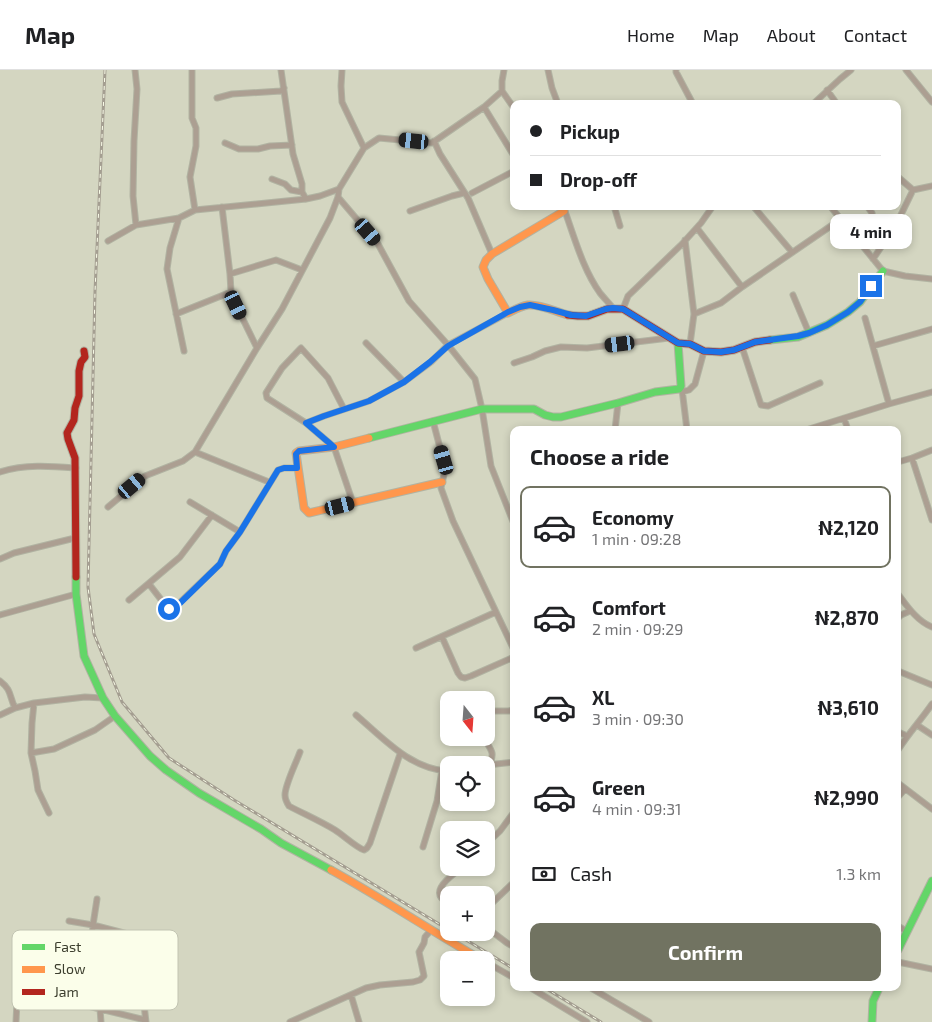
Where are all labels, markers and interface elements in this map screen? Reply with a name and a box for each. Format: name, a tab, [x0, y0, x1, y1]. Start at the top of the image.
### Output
text: Map	[25, 20, 75, 49]
text: Home	[627, 24, 675, 46]
text: Map	[703, 24, 739, 46]
text: About	[767, 24, 816, 46]
text: Contact	[844, 24, 907, 46]
text: Pickup	[560, 120, 620, 143]
car	[398, 132, 429, 150]
text: Drop-off	[560, 168, 637, 191]
callout: 4 min	[830, 214, 912, 248]
car	[352, 216, 383, 248]
text: 4 min	[850, 222, 892, 241]
route end	[860, 275, 882, 297]
car	[222, 288, 249, 322]
car	[604, 335, 635, 353]
text: Choose a ride	[530, 443, 669, 469]
car	[432, 444, 455, 476]
car	[115, 471, 148, 501]
car	[323, 495, 356, 517]
icon: car	[532, 505, 577, 550]
text: Economy	[592, 506, 674, 529]
text: ₦2,120	[818, 516, 879, 539]
text: 1 min · 09:28	[592, 529, 681, 548]
icon: car	[532, 595, 577, 640]
text: Comfort	[592, 596, 666, 619]
route start	[158, 598, 180, 620]
text: ₦2,870	[815, 606, 879, 629]
text: 2 min · 09:29	[592, 619, 683, 638]
icon: car	[532, 685, 577, 730]
text: XL	[592, 686, 614, 709]
north arrow	[440, 691, 495, 746]
map controls	[440, 691, 495, 1006]
text: ₦3,610	[818, 696, 879, 719]
text: 3 min · 09:30	[592, 709, 684, 728]
button: locate	[440, 756, 495, 811]
icon: car	[532, 775, 577, 820]
text: Green	[592, 776, 645, 799]
text: ₦2,990	[814, 786, 879, 809]
text: 4 min · 09:31	[592, 799, 681, 818]
button: layers	[440, 821, 495, 876]
icon: cash	[530, 860, 558, 888]
text: Cash	[570, 862, 612, 885]
text: 1.3 km	[836, 864, 881, 883]
button: +	[440, 886, 495, 941]
button: Confirm	[530, 923, 881, 981]
legend	[12, 930, 178, 1010]
text: Fast	[54, 938, 81, 955]
button: −	[440, 951, 495, 1006]
text: Slow	[54, 960, 86, 977]
text: Jam	[54, 983, 79, 1000]

